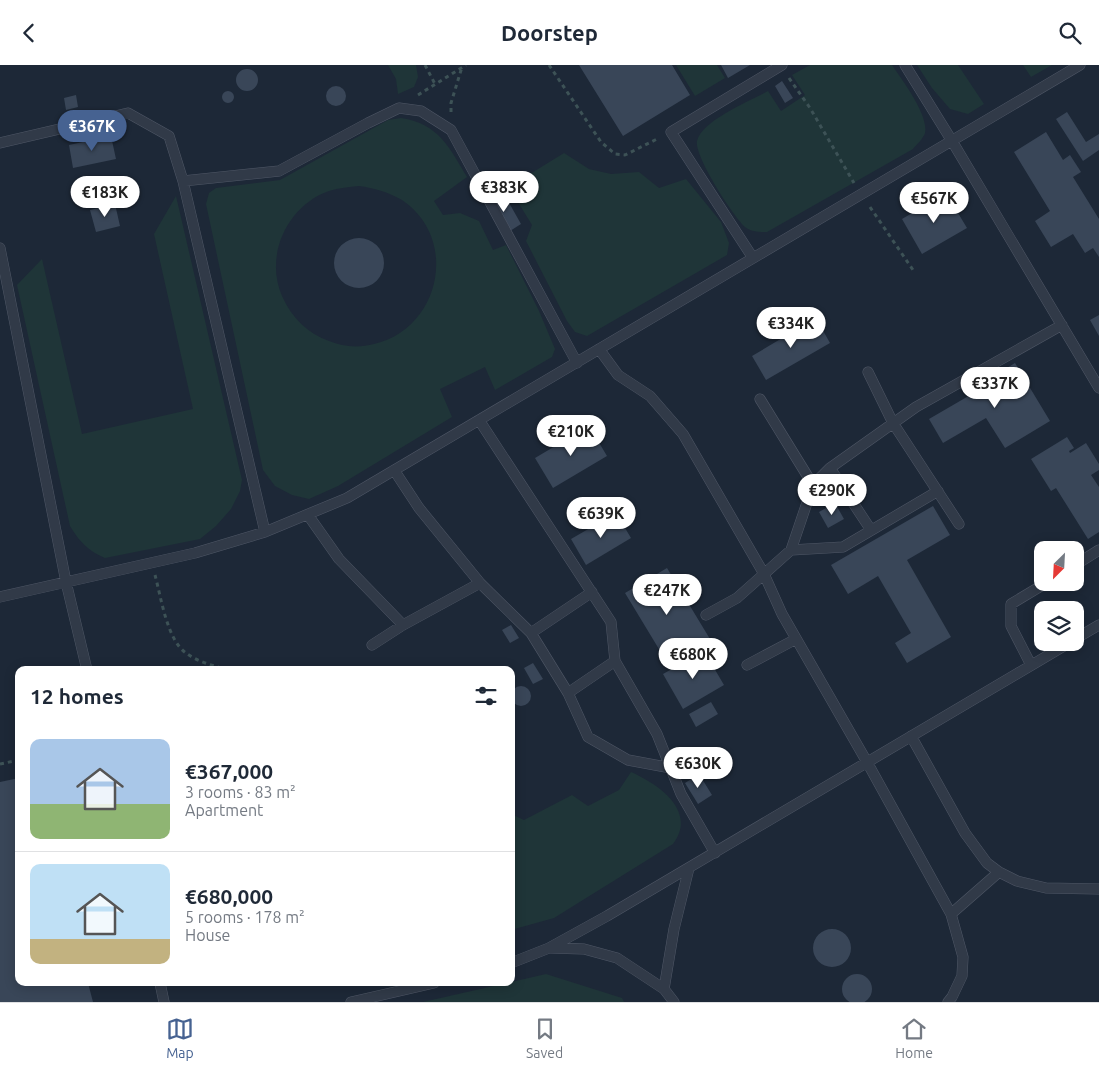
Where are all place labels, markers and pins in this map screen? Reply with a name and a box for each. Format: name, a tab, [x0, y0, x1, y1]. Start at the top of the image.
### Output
pin: €367K	[57, 109, 127, 152]
pin: €383K	[469, 171, 539, 213]
pin: €183K	[70, 175, 140, 218]
pin: €567K	[899, 181, 969, 224]
pin: €334K	[756, 307, 826, 349]
pin: €337K	[960, 367, 1030, 409]
pin: €210K	[536, 415, 606, 457]
pin: €290K	[797, 473, 867, 516]
pin: €639K	[566, 497, 636, 539]
pin: €247K	[632, 573, 702, 616]
pin: €680K	[658, 637, 728, 680]
pin: €630K	[663, 747, 733, 789]

